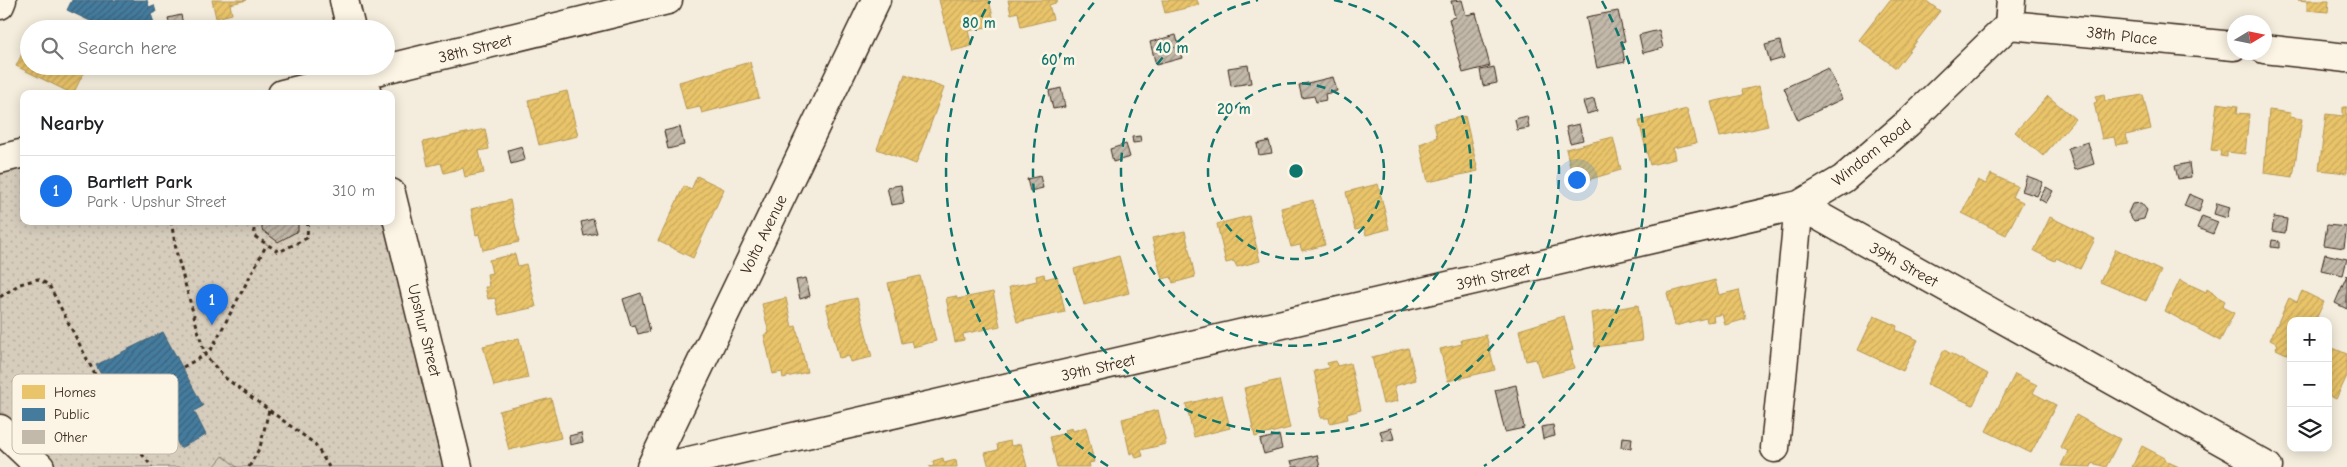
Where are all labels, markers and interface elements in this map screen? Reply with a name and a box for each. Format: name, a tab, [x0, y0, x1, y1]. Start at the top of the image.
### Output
text: 80 m	[962, 14, 996, 32]
north arrow	[2227, 15, 2272, 60]
search box	[20, 20, 395, 75]
street label: 38th Place	[2086, 23, 2158, 49]
street label: 38th Street	[437, 31, 514, 67]
icon: search	[38, 34, 66, 62]
text: Search here	[78, 37, 177, 59]
text: 40 m	[1156, 39, 1189, 57]
text: 60 m	[1041, 51, 1075, 69]
text: 20 m	[1217, 100, 1251, 118]
text: Nearby	[40, 111, 104, 135]
street label: Windom Road	[1828, 115, 1915, 190]
centre of rings	[1287, 162, 1305, 180]
your location	[1564, 167, 1590, 193]
text: Bartlett Park	[87, 171, 192, 193]
text: 1	[53, 182, 59, 200]
text: 310 m	[332, 182, 375, 200]
street label: Volta Avenue	[737, 192, 791, 277]
text: Park · Upshur Street	[87, 193, 226, 211]
street label: 39th Street	[1866, 239, 1941, 291]
street label: 39th Street	[1455, 260, 1532, 294]
street label: Upshur Street	[404, 282, 444, 379]
pin: 1	[196, 284, 228, 325]
map controls	[2287, 317, 2332, 452]
button: +	[2287, 317, 2332, 362]
street label: 39th Street	[1060, 351, 1137, 385]
button: −	[2287, 362, 2332, 407]
legend	[12, 374, 178, 454]
text: Homes	[54, 384, 96, 401]
text: Public	[54, 406, 90, 423]
button: layers	[2287, 407, 2332, 452]
text: Other	[54, 429, 88, 446]

